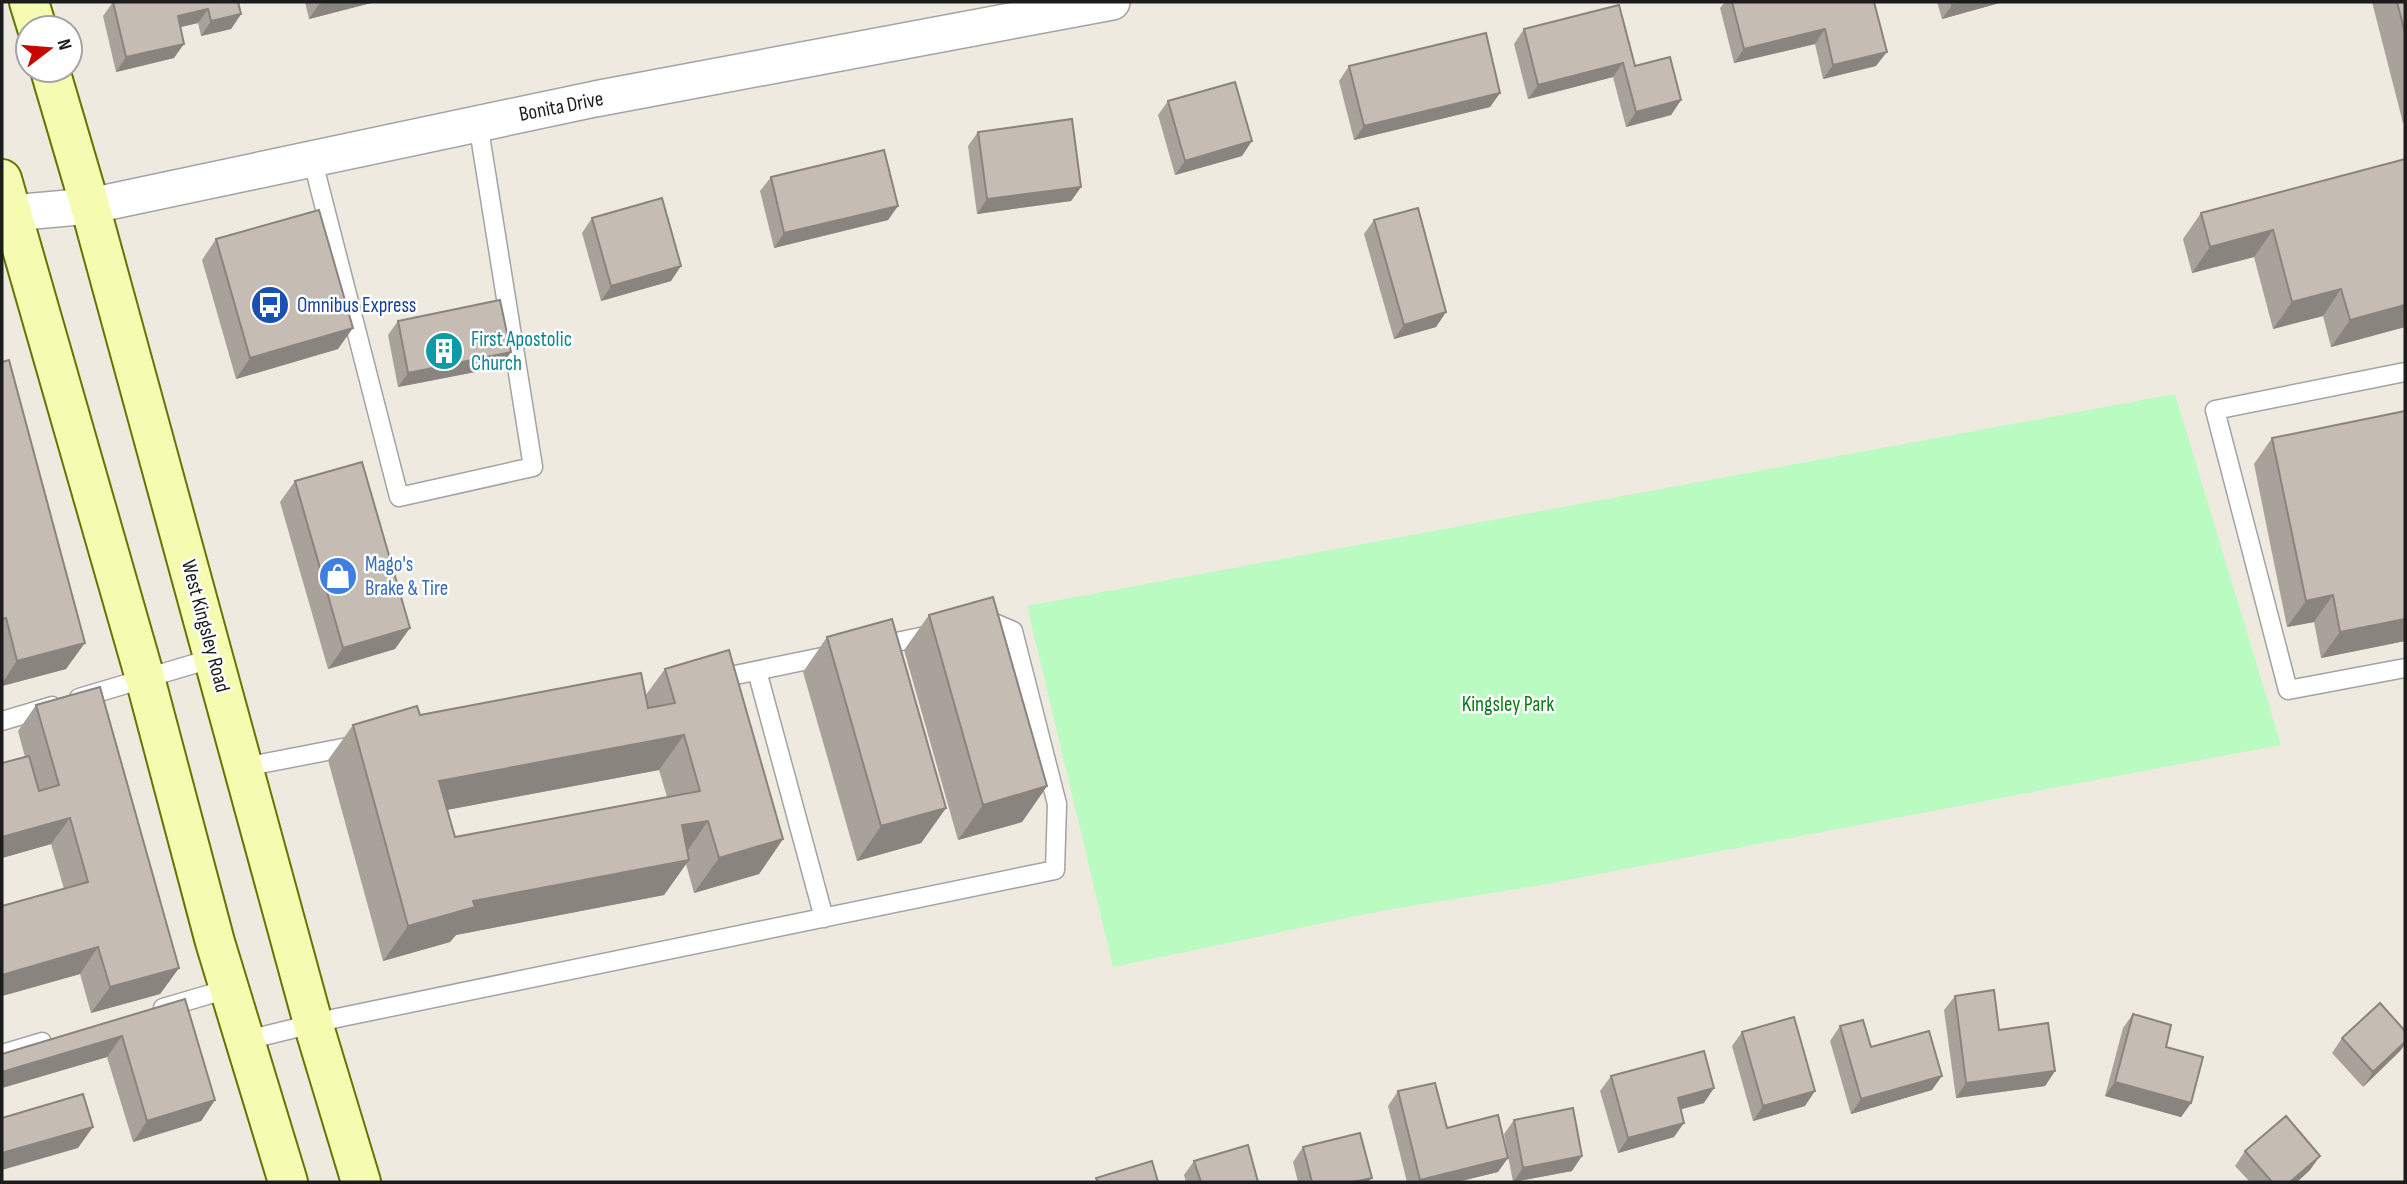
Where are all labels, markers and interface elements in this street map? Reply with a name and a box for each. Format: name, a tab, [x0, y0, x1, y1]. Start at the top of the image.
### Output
north arrow	[14, 14, 84, 84]
text: N	[51, 37, 76, 53]
street label: Bonita Drive	[517, 86, 605, 127]
bus stop icon: Omnibus Express	[249, 284, 291, 326]
place label: Omnibus Express	[297, 293, 416, 318]
place label: First Apostolic Church	[471, 327, 572, 376]
building icon: First Apostolic Church	[423, 330, 465, 372]
place label: Mago's Brake & Tire	[365, 552, 448, 601]
shop icon: Mago's Brake & Tire	[317, 555, 359, 597]
street label: West Kingsley Road	[176, 557, 235, 695]
park label: Kingsley Park	[1462, 692, 1554, 717]

